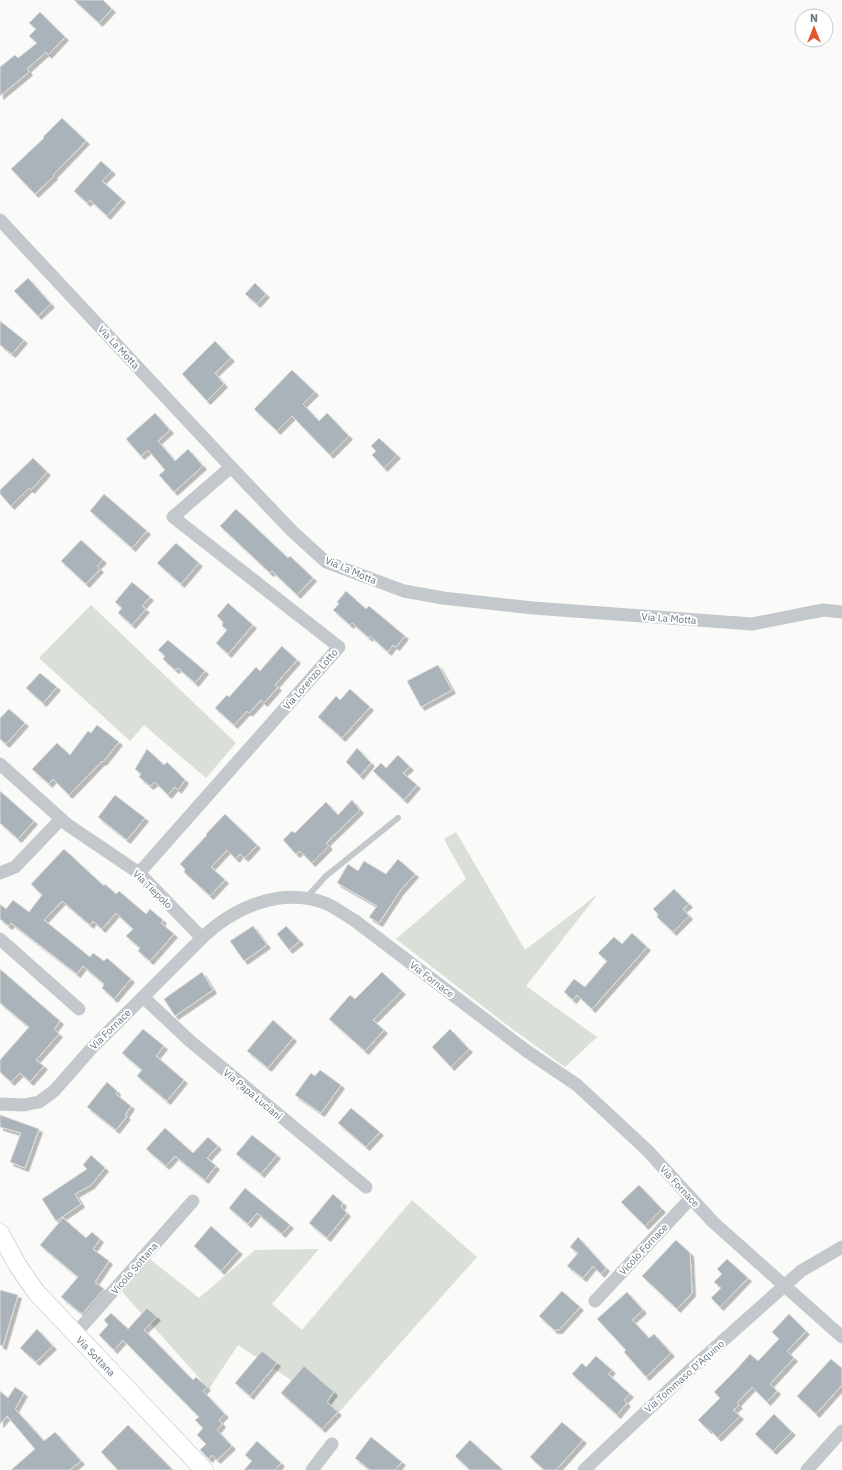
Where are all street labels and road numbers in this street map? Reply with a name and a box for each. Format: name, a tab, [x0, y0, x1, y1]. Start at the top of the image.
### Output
street label: Via La Motta	[95, 323, 143, 372]
street label: Via La Motta	[323, 554, 379, 587]
street label: Via La Motta	[641, 610, 697, 627]
street label: Via Lorenzo Lotto	[280, 646, 341, 713]
street label: Via Tiepolo	[130, 867, 175, 912]
street label: Via Fornace	[407, 958, 457, 1001]
street label: Via Fornace	[87, 1006, 134, 1052]
street label: Via Papa Luciani	[221, 1066, 285, 1123]
street label: Via Fornace	[657, 1163, 703, 1210]
street label: Vicolo Fornace	[616, 1220, 671, 1278]
street label: Vicolo Sottana	[108, 1239, 161, 1297]
street label: Via Sottana	[73, 1333, 118, 1380]
street label: Via Tommaso D'Aquino	[642, 1337, 727, 1416]

